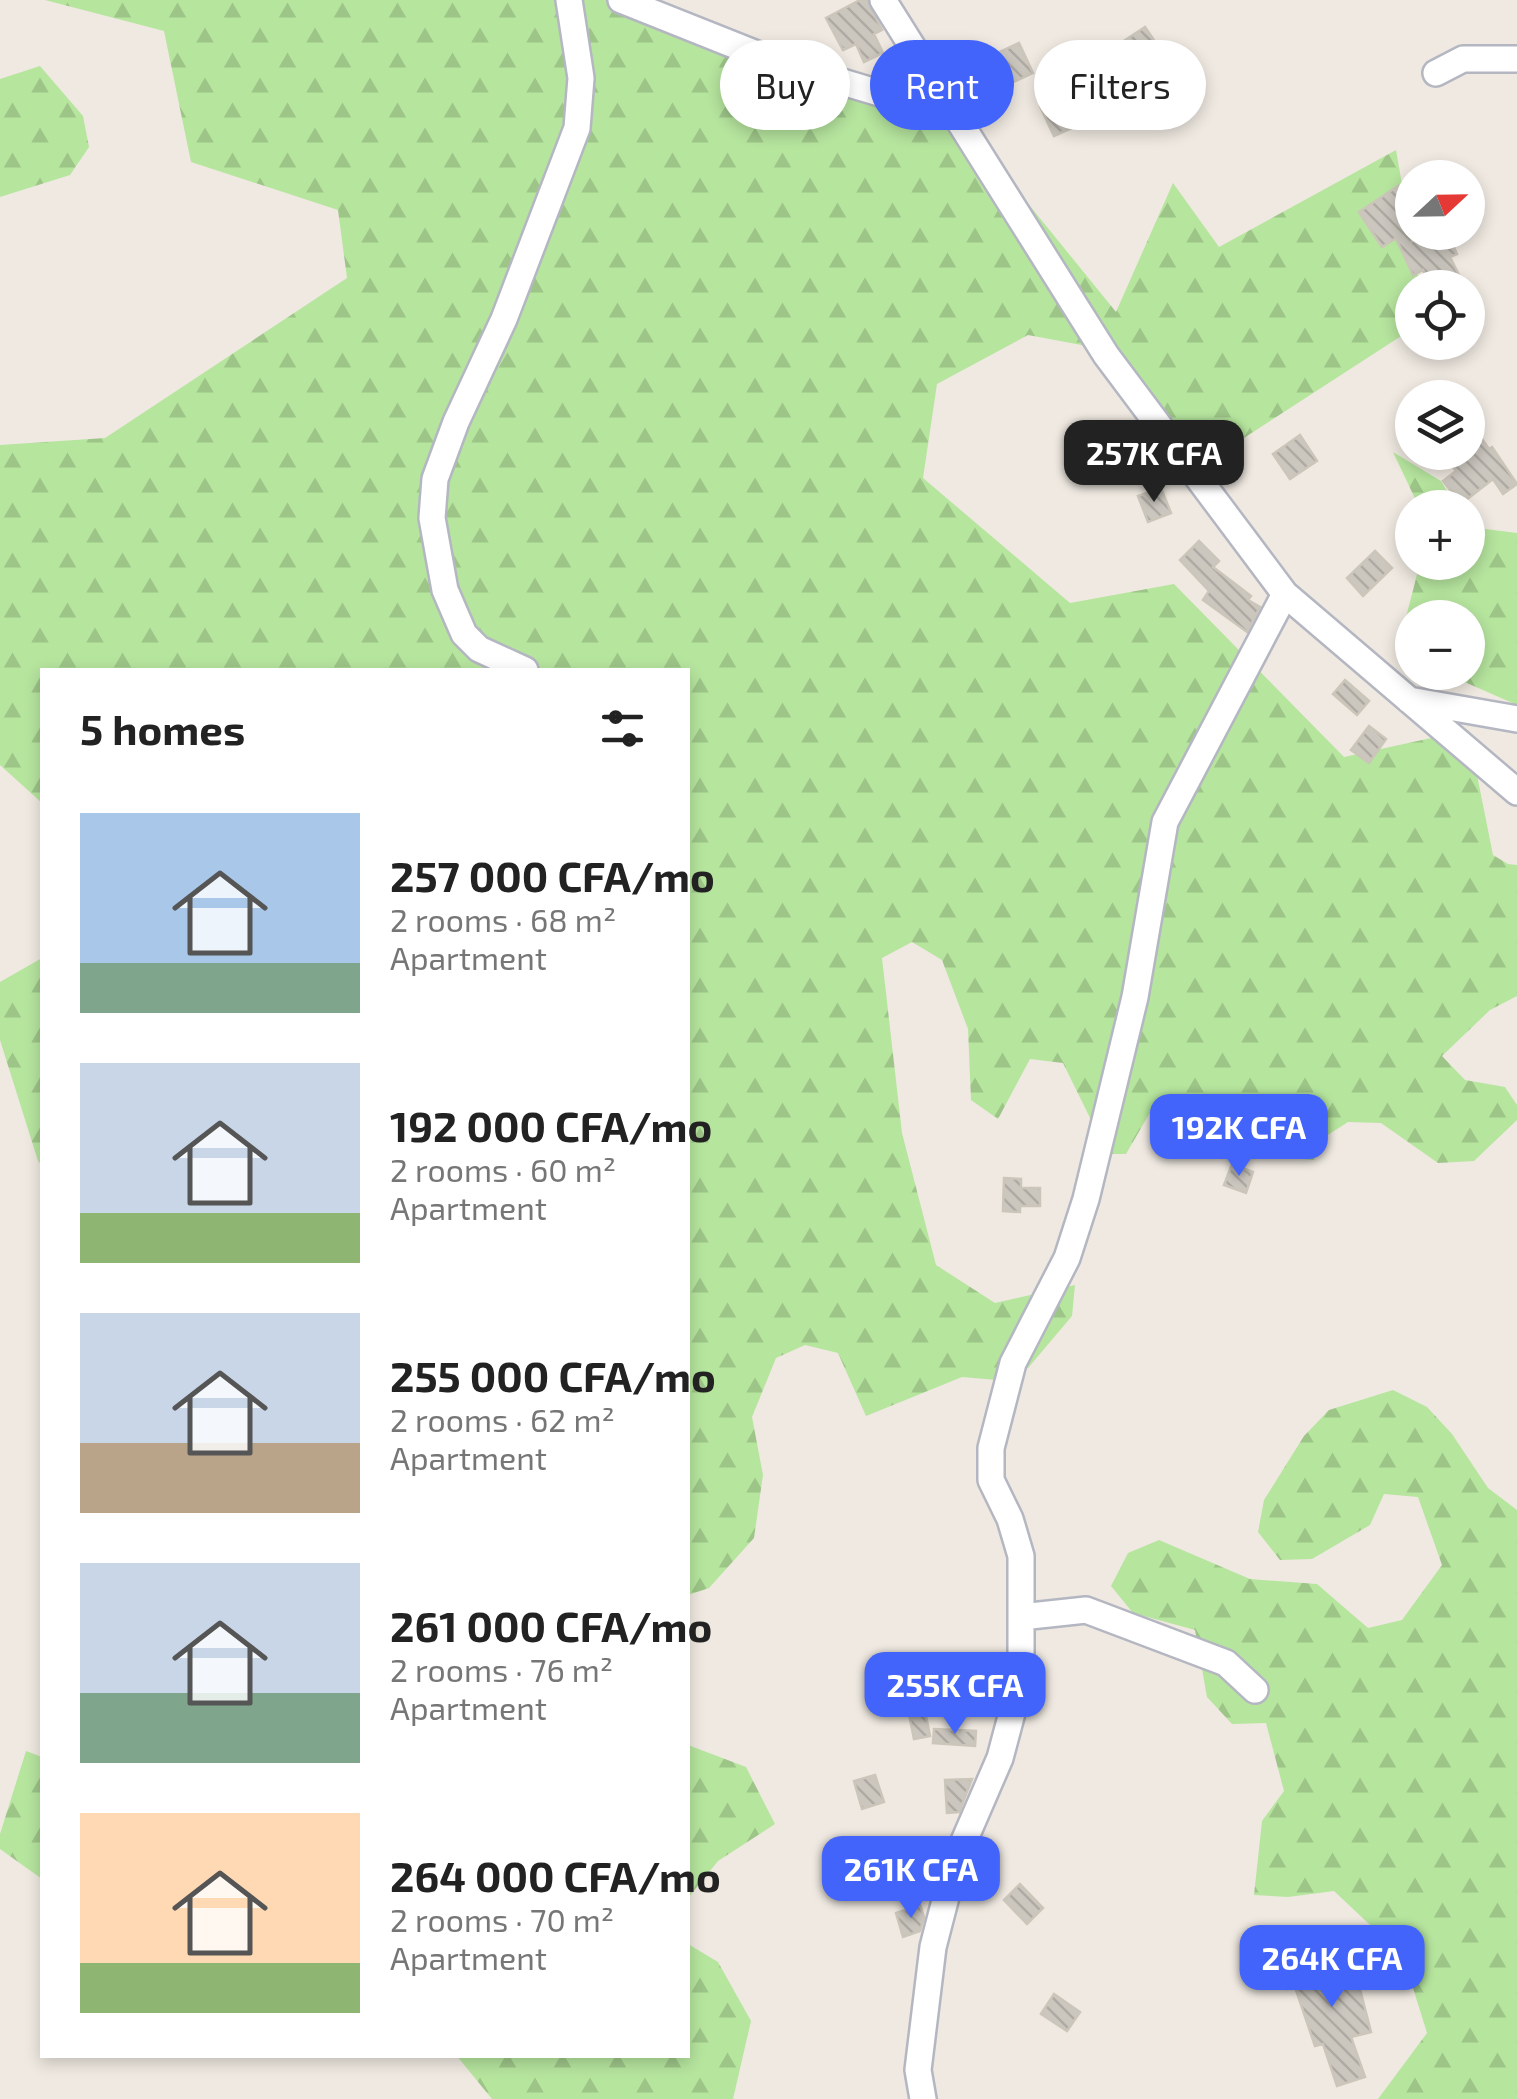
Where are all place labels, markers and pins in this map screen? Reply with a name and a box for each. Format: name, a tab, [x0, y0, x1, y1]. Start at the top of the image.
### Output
pin: 257K CFA	[1051, 420, 1257, 505]
pin: 192K CFA	[1136, 1094, 1342, 1179]
pin: 255K CFA	[852, 1652, 1058, 1737]
pin: 261K CFA	[808, 1836, 1014, 1921]
pin: 264K CFA	[1229, 1925, 1435, 2010]

